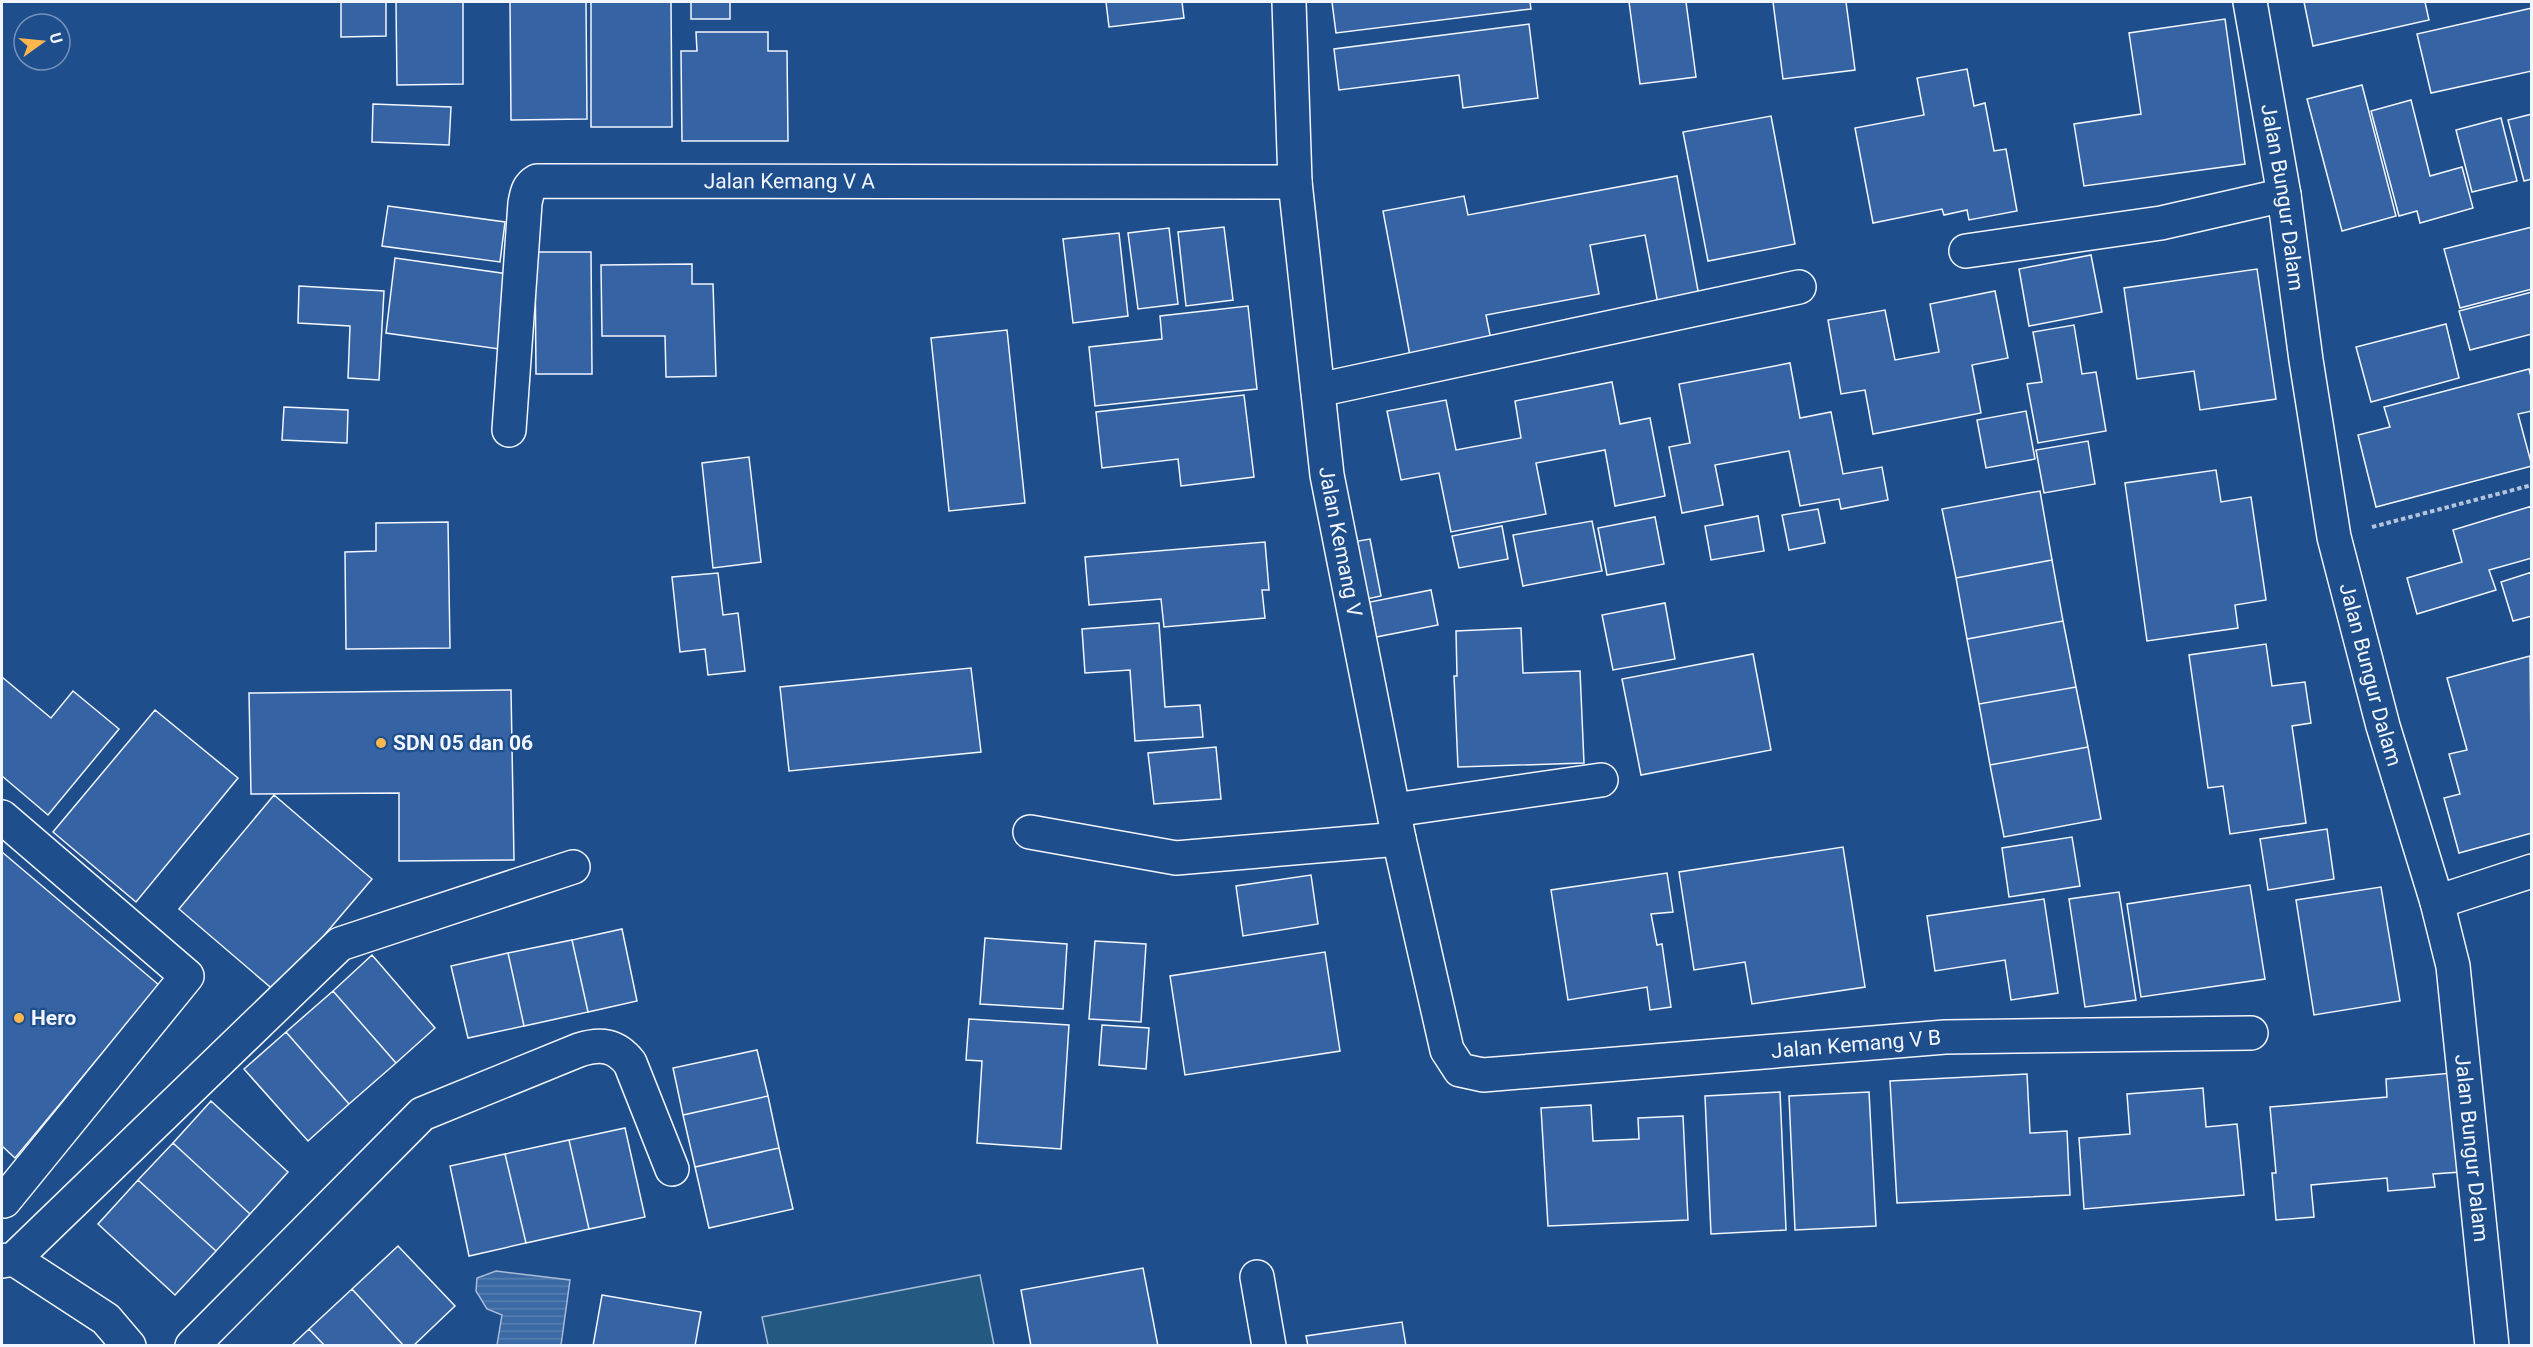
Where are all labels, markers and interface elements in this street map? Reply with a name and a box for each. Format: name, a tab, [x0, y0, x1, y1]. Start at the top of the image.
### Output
north arrow	[12, 12, 72, 72]
text: U	[45, 31, 67, 46]
street label: Jalan Bungur Dalam	[2256, 102, 2309, 292]
street label: Jalan Kemang V A	[704, 169, 875, 193]
street label: Jalan Kemang V	[1314, 466, 1367, 620]
street label: Jalan Bungur Dalam	[2334, 581, 2407, 769]
place label: SDN 05 dan 06	[393, 731, 533, 755]
marker: SDN 05 dan 06	[374, 736, 388, 750]
place label: Hero	[31, 1006, 77, 1030]
marker: Hero	[12, 1011, 26, 1025]
street label: Jalan Kemang V B	[1770, 1025, 1942, 1063]
street label: Jalan Bungur Dalam	[2450, 1053, 2493, 1243]

